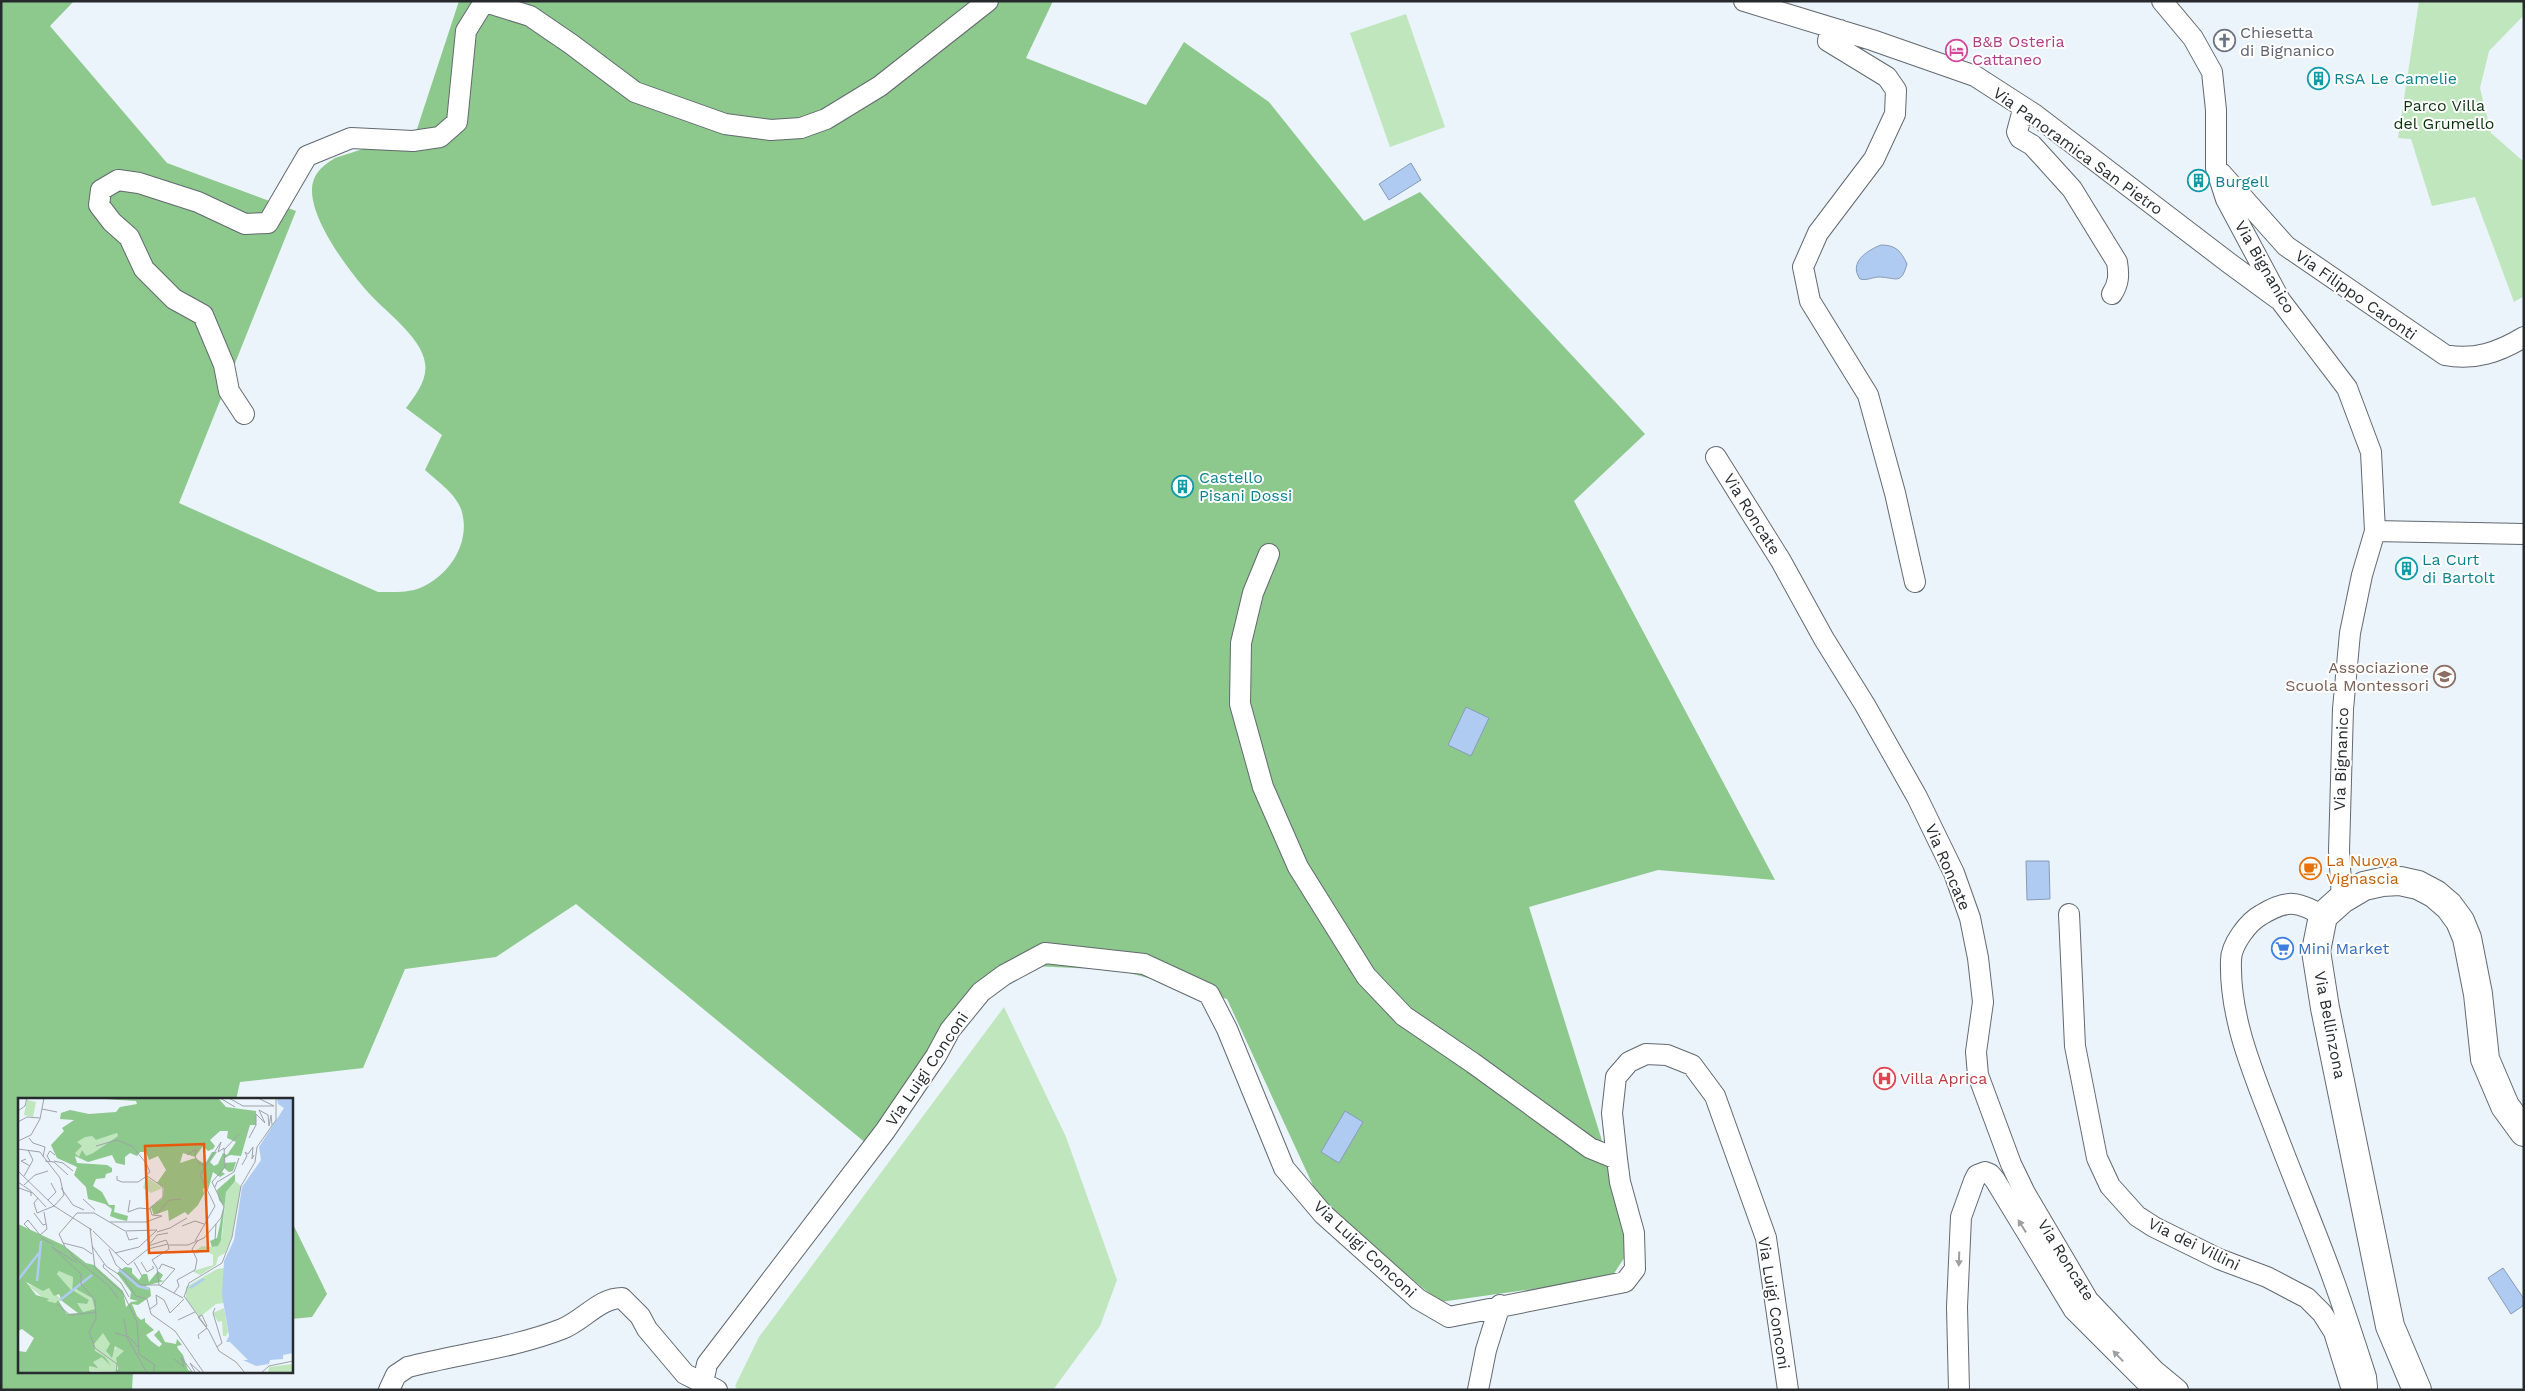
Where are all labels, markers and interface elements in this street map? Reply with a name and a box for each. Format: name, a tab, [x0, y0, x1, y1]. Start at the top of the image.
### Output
place label: Chiesetta di Bignanico	[2240, 23, 2335, 60]
church icon: Chiesetta di Bignanico	[2212, 29, 2236, 53]
place label: B&B Osteria Cattaneo	[1972, 32, 2065, 69]
hotel icon: B&B Osteria Cattaneo	[1944, 38, 1968, 62]
building icon: RSA Le Camelie	[2306, 66, 2330, 90]
place label: RSA Le Camelie	[2334, 69, 2457, 88]
street label: Via Panoramica San Pietro	[1989, 83, 2167, 219]
park label: Parco Villa del Grumello	[2394, 96, 2494, 133]
building icon: Burgell	[2187, 169, 2211, 193]
place label: Burgell	[2215, 172, 2269, 191]
street label: Via Bignanico	[2231, 217, 2299, 317]
street label: Via Filippo Caronti	[2292, 246, 2420, 344]
place label: Castello Pisani Dossi	[1199, 468, 1292, 505]
street label: Via Roncate	[1719, 470, 1785, 558]
building icon: Castello Pisani Dossi	[1171, 474, 1195, 498]
place label: La Curt di Bartolt	[2422, 550, 2495, 587]
building icon: La Curt di Bartolt	[2394, 556, 2418, 580]
place label: Associazione Scuola Montessori	[2285, 658, 2429, 695]
school or university icon: Associazione Scuola Montessori	[2433, 664, 2457, 688]
street label: Via Bignanico	[2330, 707, 2352, 811]
street label: Via Roncate	[1921, 821, 1975, 913]
place label: La Nuova Vignascia	[2326, 851, 2399, 888]
cafe icon: La Nuova Vignascia	[2298, 857, 2322, 881]
supermarket icon: Mini Market	[2270, 936, 2294, 960]
place label: Mini Market	[2298, 939, 2389, 958]
street label: Via Bellinzona	[2310, 969, 2350, 1081]
street label: Via Luigi Conconi	[882, 1008, 972, 1130]
hospital icon: Villa Aprica	[1872, 1066, 1896, 1090]
place label: Villa Aprica	[1900, 1069, 1987, 1088]
inset map	[18, 1098, 292, 1374]
street label: Via Luigi Conconi	[1310, 1196, 1420, 1302]
street label: Via dei Villini	[2145, 1214, 2243, 1274]
street label: Via Roncate	[2033, 1216, 2099, 1304]
one-way arrow	[2018, 1220, 2027, 1233]
street label: Via Luigi Conconi	[1754, 1235, 1794, 1371]
one-way arrow	[1955, 1251, 1963, 1267]
one-way arrow	[2113, 1350, 2125, 1362]

